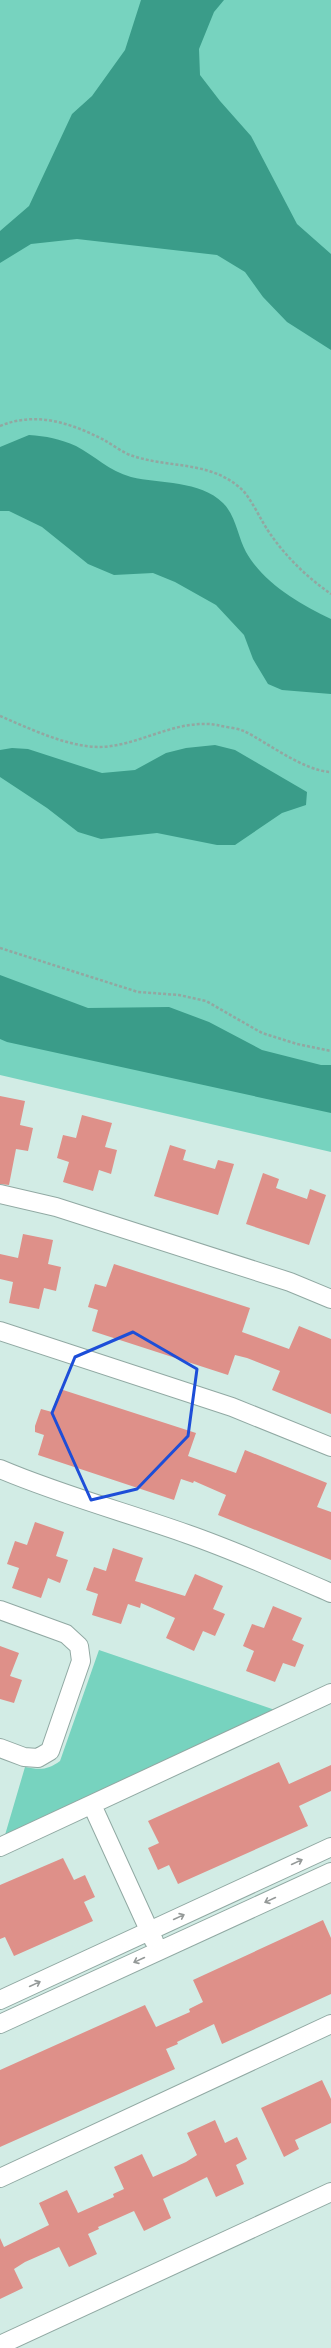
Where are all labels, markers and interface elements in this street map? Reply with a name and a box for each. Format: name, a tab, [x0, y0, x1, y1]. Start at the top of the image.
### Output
one-way arrow	[290, 1858, 302, 1866]
one-way arrow	[265, 1897, 277, 1904]
one-way arrow	[172, 1913, 184, 1920]
one-way arrow	[134, 1957, 146, 1964]
one-way arrow	[29, 1980, 41, 1987]

